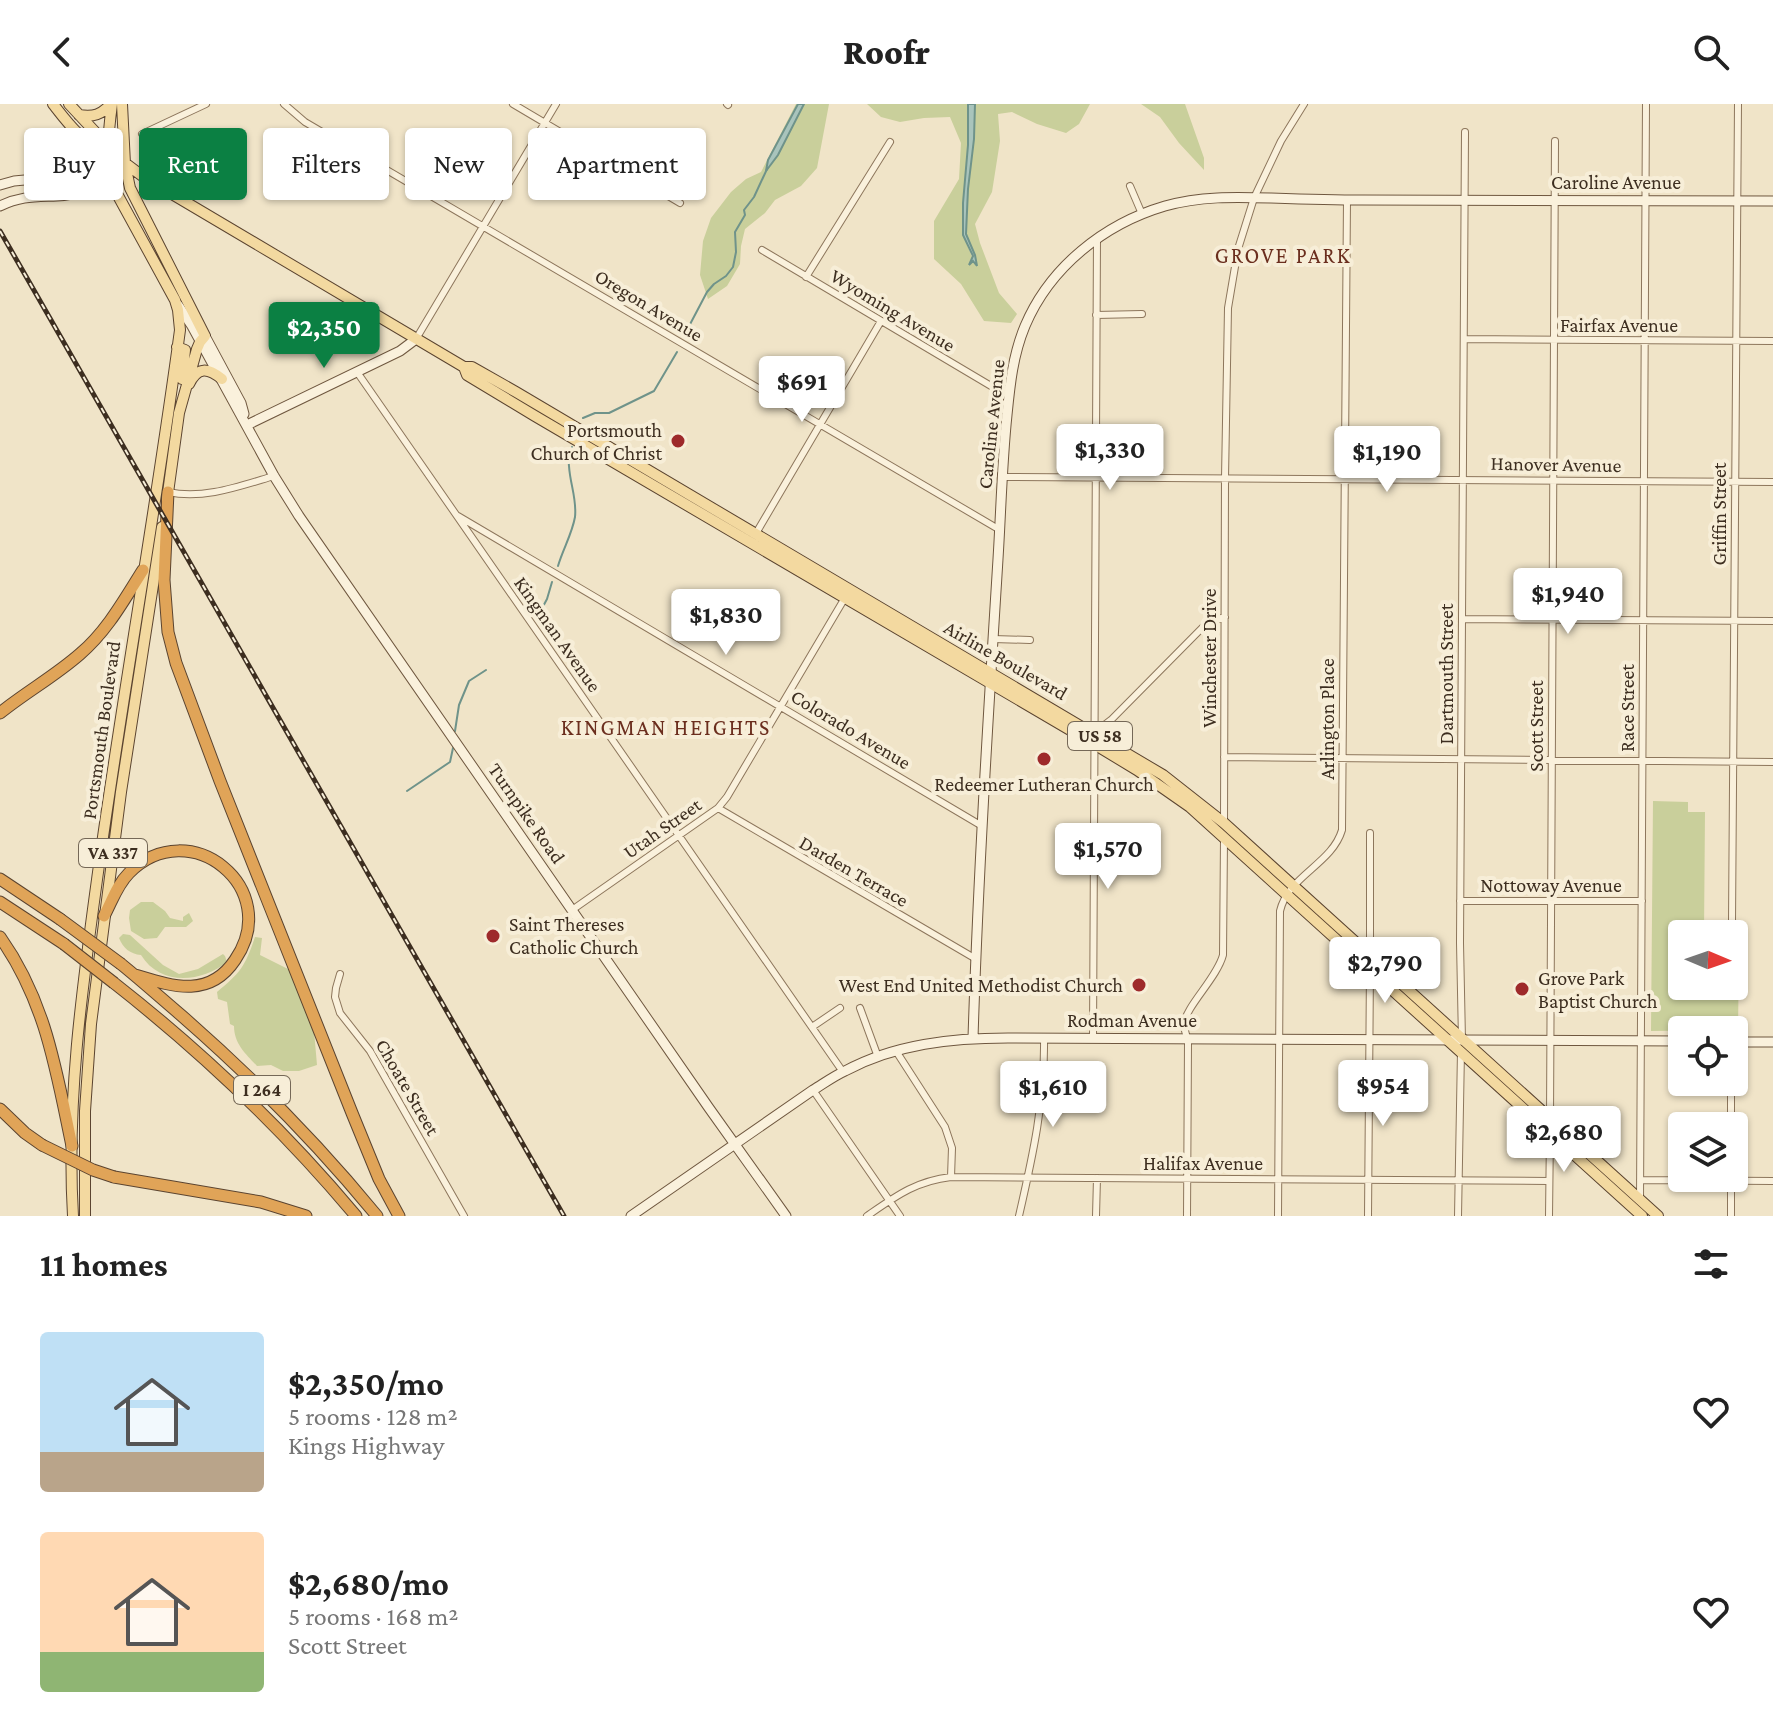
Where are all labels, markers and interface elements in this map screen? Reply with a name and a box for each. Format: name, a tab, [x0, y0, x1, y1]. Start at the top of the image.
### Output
icon: back	[40, 30, 84, 74]
icon: search	[1689, 30, 1733, 74]
text: Roofr	[843, 32, 930, 72]
chip: Buy	[24, 128, 123, 200]
chip: Rent	[139, 128, 247, 200]
chip: Filters	[263, 128, 389, 200]
chip: New	[405, 128, 512, 200]
chip: Apartment	[528, 128, 706, 200]
street label: Caroline Avenue	[1551, 171, 1681, 193]
district label: GROVE PARK	[1215, 243, 1351, 268]
street label: Oregon Avenue	[591, 264, 707, 347]
street label: Wyoming Avenue	[826, 264, 959, 357]
pin: $2,350	[259, 302, 389, 370]
text: $2,350	[287, 313, 361, 342]
street label: Fairfax Avenue	[1560, 314, 1678, 336]
pin: $691	[755, 356, 849, 424]
street label: Caroline Avenue	[973, 358, 1009, 490]
text: $691	[777, 367, 827, 396]
place label: Portsmouth Church of Christ	[531, 419, 662, 464]
pin: $1,330	[1045, 424, 1175, 492]
pin: $1,190	[1322, 426, 1452, 494]
marker: Portsmouth Church of Christ	[669, 432, 687, 450]
text: $1,330	[1074, 435, 1146, 464]
text: $1,190	[1352, 437, 1422, 466]
street label: Hanover Avenue	[1491, 452, 1622, 476]
street label: Griffin Street	[1708, 462, 1730, 565]
pin: $1,940	[1503, 568, 1633, 636]
street label: Kingman Avenue	[509, 572, 606, 697]
text: $1,940	[1531, 579, 1605, 608]
street label: Winchester Drive	[1198, 588, 1220, 728]
pin: $1,830	[661, 589, 791, 657]
text: $1,830	[689, 600, 763, 629]
street label: Dartmouth Street	[1435, 603, 1457, 744]
street label: Airline Boulevard	[941, 616, 1072, 704]
street label: Portsmouth Boulevard	[78, 639, 124, 821]
street label: Arlington Place	[1316, 658, 1339, 780]
street label: Race Street	[1616, 664, 1638, 752]
street label: Scott Street	[1525, 680, 1547, 772]
street label: Colorado Avenue	[787, 685, 915, 774]
district label: KINGMAN HEIGHTS	[561, 715, 771, 740]
road number: US 58	[1068, 722, 1132, 750]
marker: Redeemer Lutheran Church	[1035, 750, 1053, 768]
street label: Turnpike Road	[483, 759, 570, 868]
place label: Redeemer Lutheran Church	[934, 773, 1154, 795]
street label: Utah Street	[619, 793, 705, 863]
pin: $1,570	[1043, 823, 1173, 891]
street label: Darden Terrace	[796, 831, 913, 911]
text: $1,570	[1073, 834, 1143, 863]
road number: VA 337	[79, 839, 147, 867]
street label: Nottoway Avenue	[1480, 874, 1622, 897]
place label: Saint Thereses Catholic Church	[509, 913, 639, 958]
north arrow	[1668, 920, 1748, 1000]
map controls	[1668, 920, 1748, 1192]
marker: Saint Thereses Catholic Church	[484, 927, 502, 945]
pin: $2,790	[1320, 937, 1450, 1005]
text: $2,790	[1347, 948, 1423, 977]
place label: Grove Park Baptist Church	[1538, 967, 1658, 1013]
place label: West End United Methodist Church	[839, 974, 1123, 996]
marker: West End United Methodist Church	[1130, 976, 1148, 994]
marker: Grove Park Baptist Church	[1513, 980, 1531, 998]
street label: Rodman Avenue	[1067, 1009, 1197, 1031]
button: locate	[1668, 1016, 1748, 1096]
street label: Choate Street	[372, 1035, 445, 1139]
pin: $954	[1336, 1060, 1430, 1128]
pin: $1,610	[988, 1061, 1118, 1129]
text: $954	[1356, 1071, 1410, 1100]
text: $1,610	[1018, 1072, 1088, 1101]
road number: I 264	[234, 1076, 290, 1104]
pin: $2,680	[1499, 1106, 1629, 1174]
button: layers	[1668, 1112, 1748, 1192]
text: $2,680	[1525, 1117, 1603, 1146]
street label: Halifax Avenue	[1143, 1152, 1263, 1174]
icon: filters	[1689, 1242, 1733, 1286]
text: 11 homes	[40, 1246, 168, 1283]
icon: home	[104, 1364, 200, 1460]
text: $2,350/mo	[288, 1365, 444, 1402]
icon: heart	[1689, 1390, 1733, 1434]
text: 5 rooms · 128 m²	[288, 1402, 458, 1431]
text: Kings Highway	[288, 1431, 444, 1460]
icon: home	[104, 1564, 200, 1660]
text: $2,680/mo	[288, 1565, 449, 1602]
icon: heart	[1689, 1590, 1733, 1634]
text: 5 rooms · 168 m²	[288, 1602, 458, 1631]
text: Scott Street	[288, 1631, 407, 1660]

